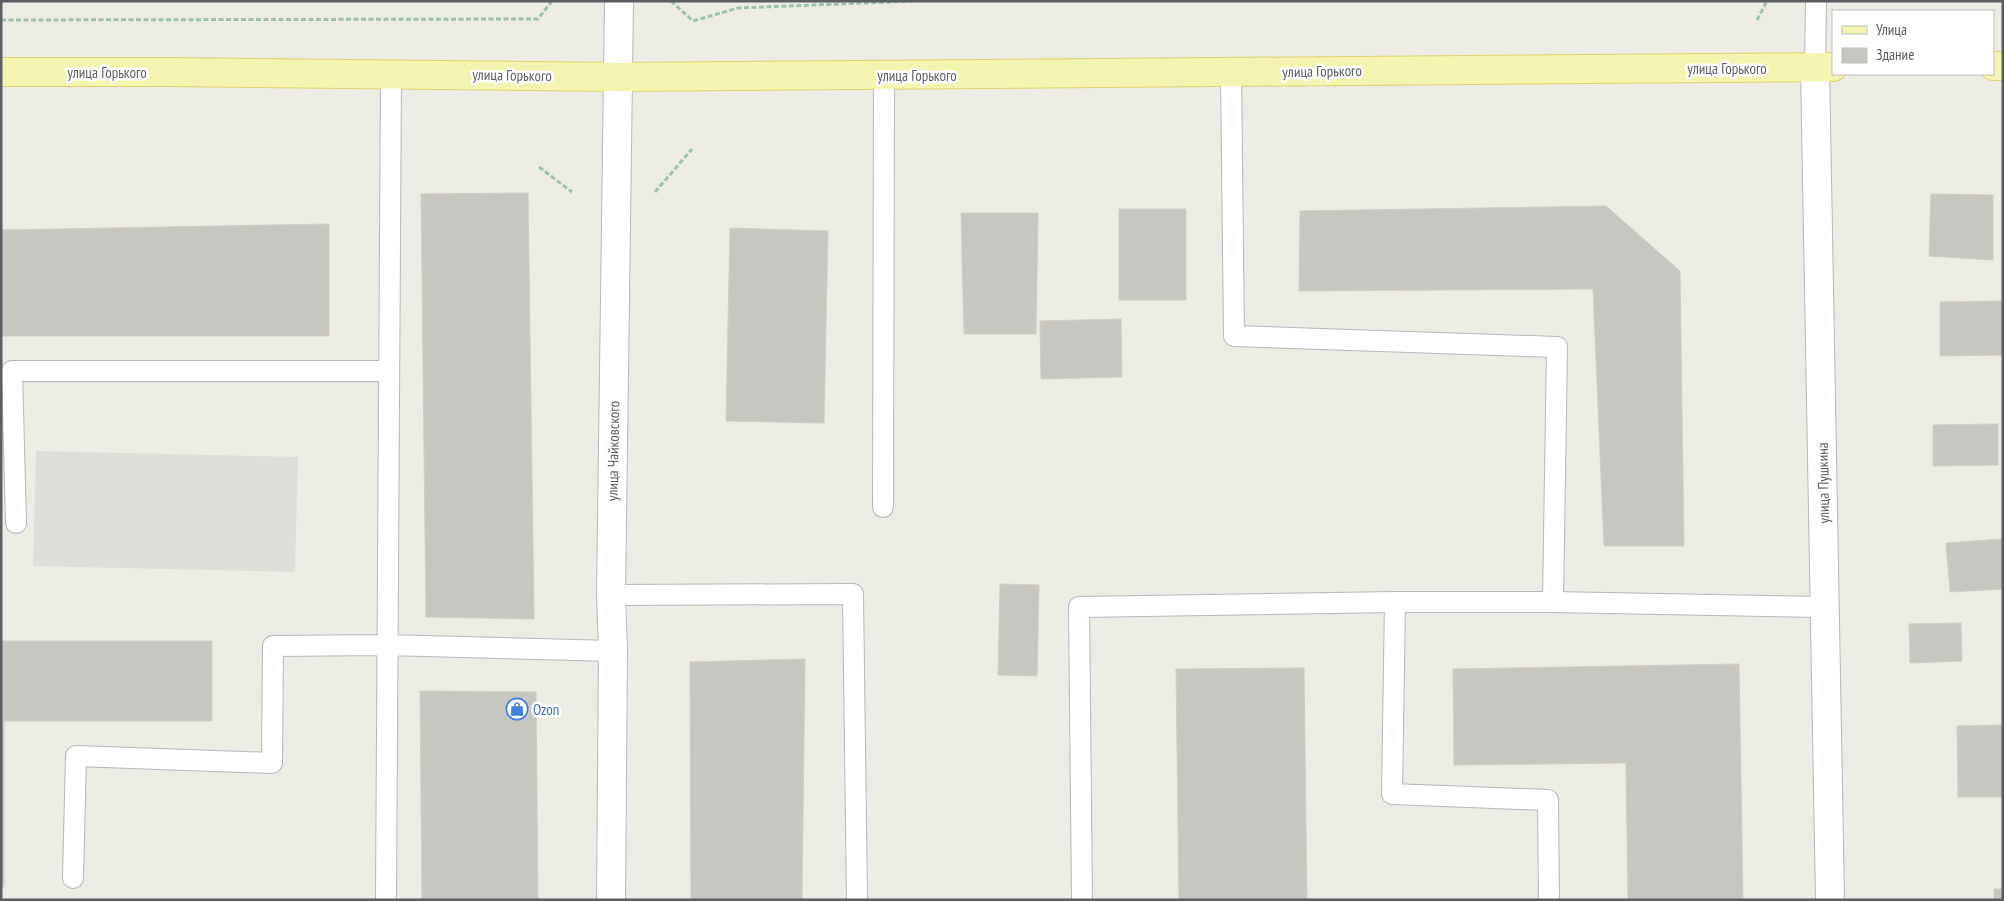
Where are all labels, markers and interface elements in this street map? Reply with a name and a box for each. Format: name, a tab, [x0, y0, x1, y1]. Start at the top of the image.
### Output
legend	[1832, 10, 1994, 75]
text: Улица	[1876, 20, 1907, 39]
text: Здание	[1876, 45, 1914, 64]
street label: улица Горького	[1687, 59, 1767, 78]
street label: улица Горького	[1282, 61, 1362, 81]
street label: улица Горького	[67, 63, 147, 82]
street label: улица Горького	[472, 65, 552, 85]
street label: улица Горького	[877, 66, 957, 85]
street label: улица Чайковского	[603, 401, 623, 501]
street label: улица Пушкина	[1813, 442, 1833, 524]
shop icon: Ozon	[505, 697, 529, 721]
place label: Ozon	[533, 700, 559, 719]

